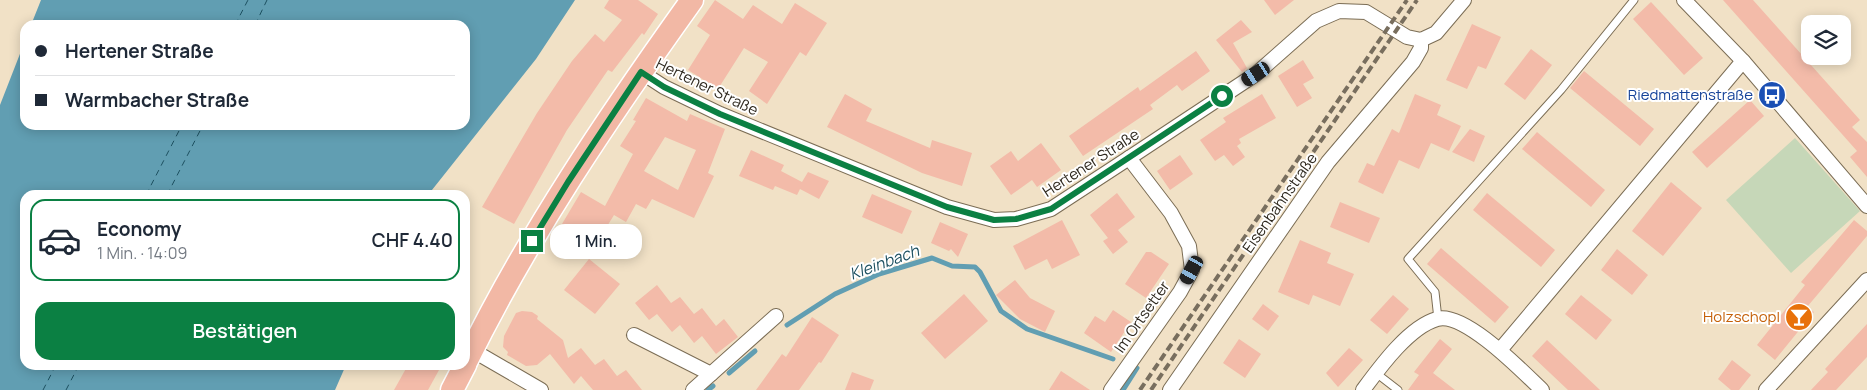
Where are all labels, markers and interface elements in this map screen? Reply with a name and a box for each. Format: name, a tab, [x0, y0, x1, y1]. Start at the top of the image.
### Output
map controls	[1801, 15, 1851, 65]
button: layers	[1801, 15, 1851, 65]
text: Hertener Straße	[65, 38, 214, 64]
street label: Hertener Straße	[653, 53, 762, 120]
car	[1239, 60, 1272, 88]
bus stop icon: Riedmattenstraße	[1757, 80, 1787, 110]
place label: Riedmattenstraße	[1628, 84, 1753, 105]
route start	[1211, 85, 1233, 107]
text: Warmbacher Straße	[65, 87, 249, 113]
street label: Hertener Straße	[1038, 123, 1143, 202]
street label: Eisenbahnstraße	[1237, 148, 1322, 257]
text: Economy	[97, 216, 181, 242]
icon: car	[37, 218, 82, 263]
callout: 1 Min.	[550, 224, 642, 258]
text: CHF 4.40	[372, 227, 453, 253]
route end	[521, 230, 543, 252]
text: 1 Min.	[575, 230, 617, 252]
water label: Kleinbach	[846, 239, 922, 285]
text: 1 Min. · 14:09	[97, 242, 187, 264]
car	[1178, 253, 1205, 287]
street label: Im Ortsetter	[1109, 276, 1174, 357]
button: Bestätigen	[35, 302, 455, 360]
bar icon: Holzschopl	[1784, 302, 1814, 332]
place label: Holzschopl	[1703, 306, 1780, 327]

